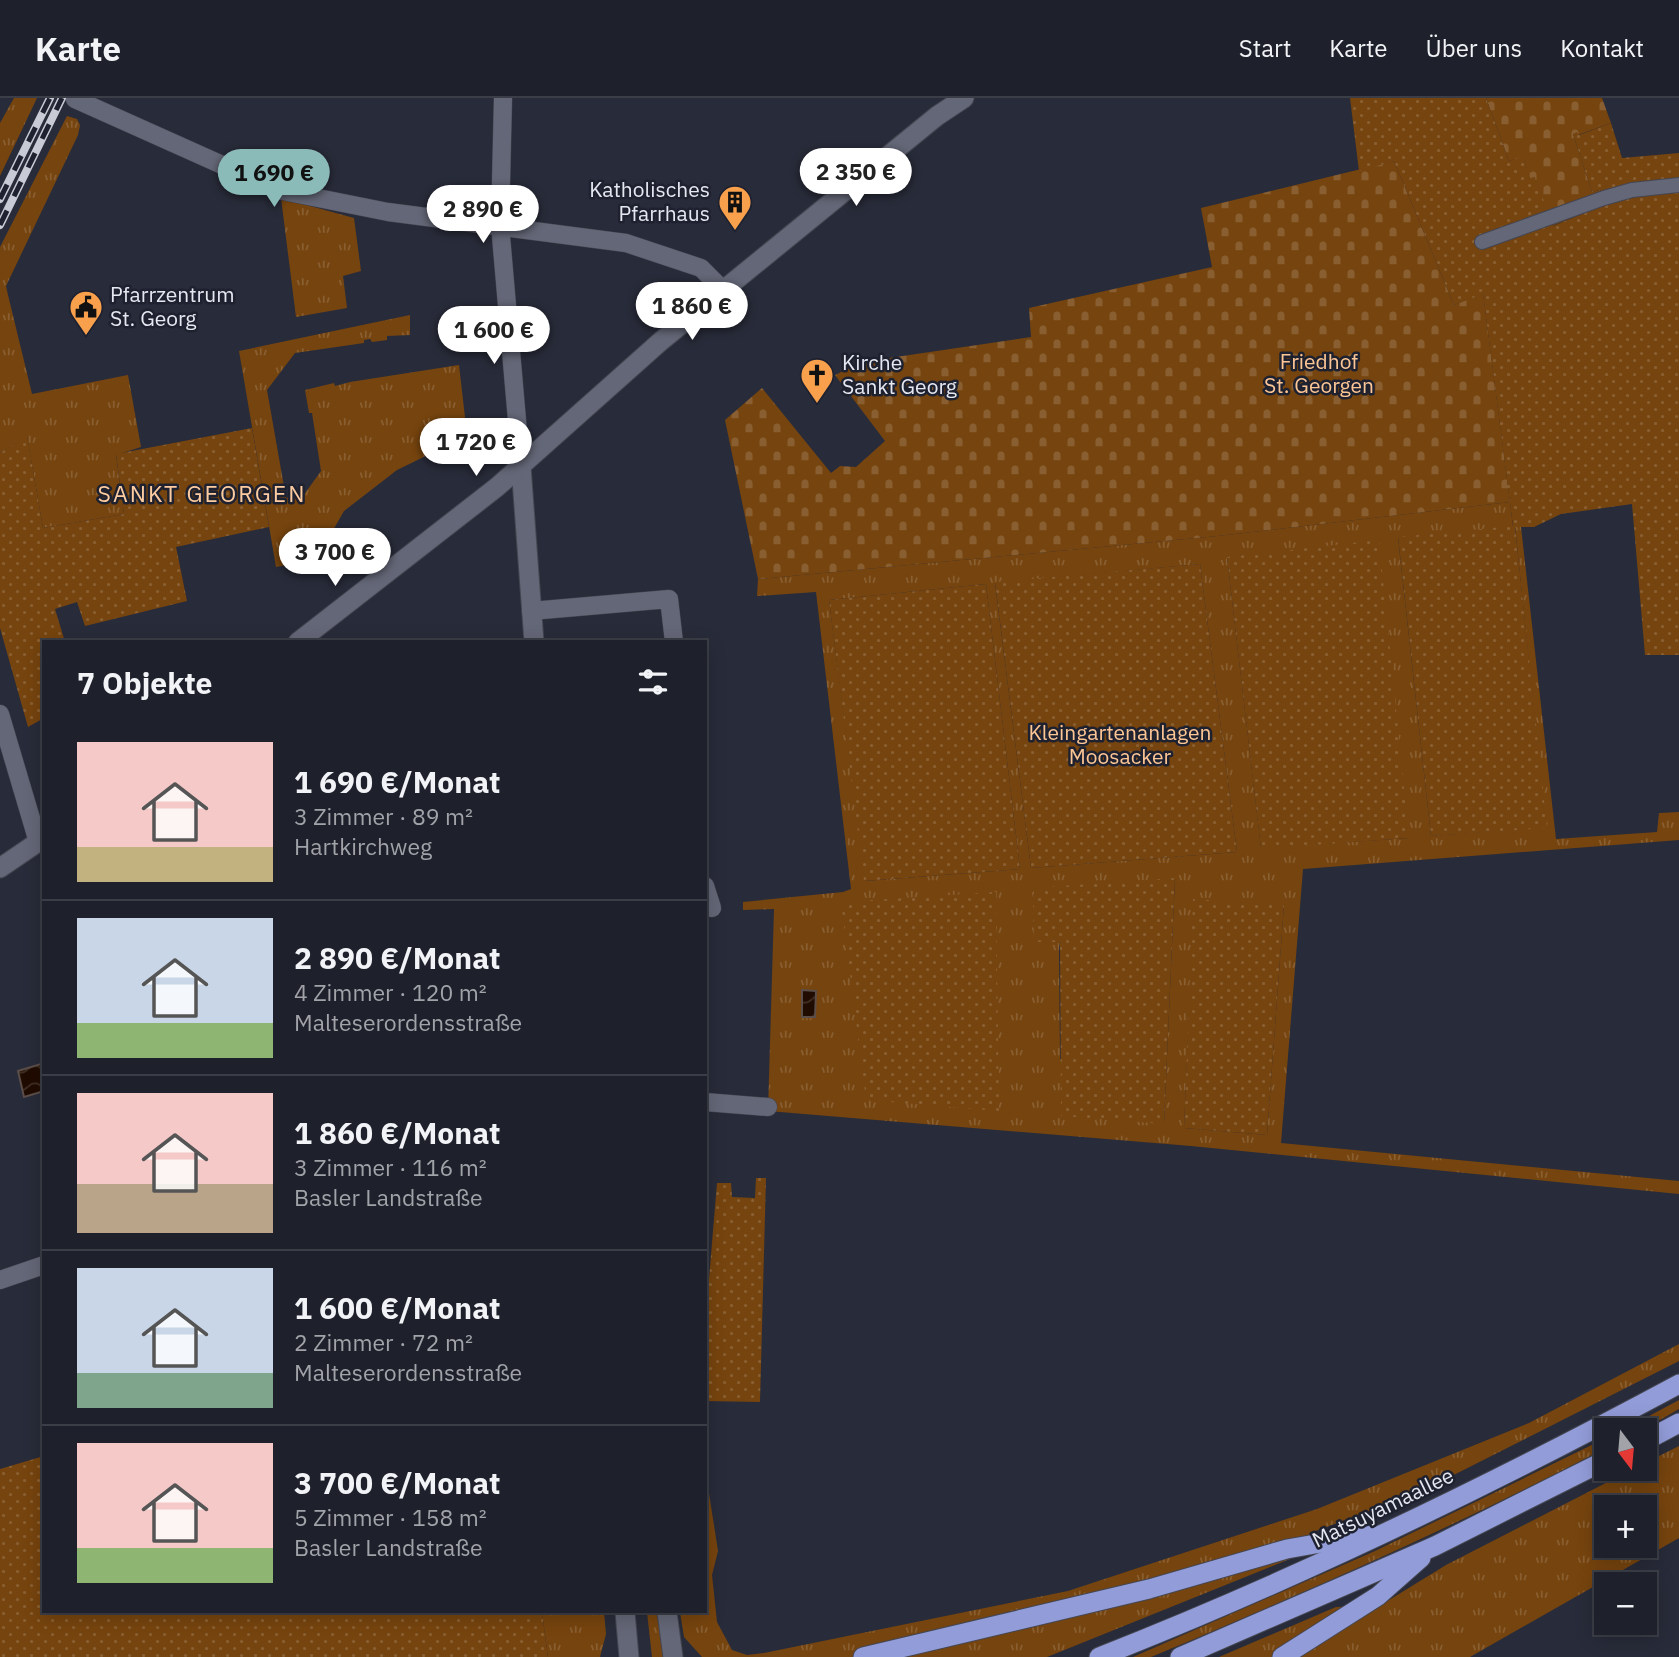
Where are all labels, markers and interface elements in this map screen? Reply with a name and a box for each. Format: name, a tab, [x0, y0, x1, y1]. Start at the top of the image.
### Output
text: Karte	[35, 27, 121, 70]
text: Start	[1239, 32, 1291, 64]
text: Karte	[1329, 32, 1387, 64]
text: Über uns	[1425, 32, 1522, 64]
text: Kontakt	[1560, 32, 1644, 64]
pin: 2 350 €	[791, 148, 921, 208]
pin: 1 690 €	[209, 150, 339, 209]
text: 2 350 €	[816, 156, 896, 186]
text: 1 690 €	[234, 157, 314, 187]
place label: Katholisches Pfarrhaus	[589, 175, 710, 227]
building icon: Katholisches Pfarrhaus	[716, 183, 754, 232]
pin: 2 890 €	[418, 186, 548, 245]
text: 2 890 €	[443, 193, 523, 223]
place label: Pfarrzentrum St. Georg	[110, 280, 235, 332]
pin: 1 860 €	[627, 282, 757, 342]
public building icon: Pfarrzentrum St. Georg	[67, 288, 105, 337]
text: 1 860 €	[652, 290, 732, 320]
pin: 1 600 €	[429, 306, 559, 366]
text: 1 600 €	[454, 314, 534, 344]
park label: Friedhof St. Georgen	[1264, 347, 1374, 399]
place label: Kirche Sankt Georg	[842, 348, 957, 400]
church icon: Kirche Sankt Georg	[798, 356, 836, 405]
pin: 1 720 €	[411, 418, 541, 478]
text: 1 720 €	[436, 426, 516, 456]
district label: SANKT GEORGEN	[98, 478, 306, 508]
pin: 3 700 €	[270, 528, 400, 588]
text: 3 700 €	[295, 536, 375, 566]
text: 7 Objekte	[77, 663, 212, 702]
icon: filters	[634, 663, 672, 701]
park label: Kleingartenanlagen Moosacker	[1029, 718, 1212, 770]
text: 1 690 €/Monat	[294, 762, 501, 801]
icon: home	[133, 770, 217, 854]
text: 3 Zimmer · 89 m²	[294, 801, 473, 831]
text: Hartkirchweg	[294, 831, 432, 861]
text: 2 890 €/Monat	[294, 938, 501, 977]
icon: home	[133, 946, 217, 1030]
text: 4 Zimmer · 120 m²	[294, 977, 487, 1007]
text: Malteserordensstraße	[294, 1007, 522, 1037]
text: 1 860 €/Monat	[294, 1113, 501, 1152]
icon: home	[133, 1121, 217, 1205]
text: 3 Zimmer · 116 m²	[294, 1152, 487, 1182]
text: Basler Landstraße	[294, 1182, 483, 1212]
text: 1 600 €/Monat	[294, 1288, 501, 1327]
icon: home	[133, 1296, 217, 1380]
text: 2 Zimmer · 72 m²	[294, 1327, 473, 1357]
text: Malteserordensstraße	[294, 1357, 522, 1387]
north arrow	[1594, 1418, 1657, 1480]
map controls	[1594, 1418, 1657, 1635]
street label: Matsuyamaallee	[1307, 1461, 1458, 1554]
text: 3 700 €/Monat	[294, 1463, 501, 1502]
icon: home	[133, 1471, 217, 1555]
button: +	[1594, 1495, 1657, 1558]
text: 5 Zimmer · 158 m²	[294, 1502, 487, 1532]
text: Basler Landstraße	[294, 1532, 483, 1562]
button: −	[1594, 1572, 1657, 1635]

